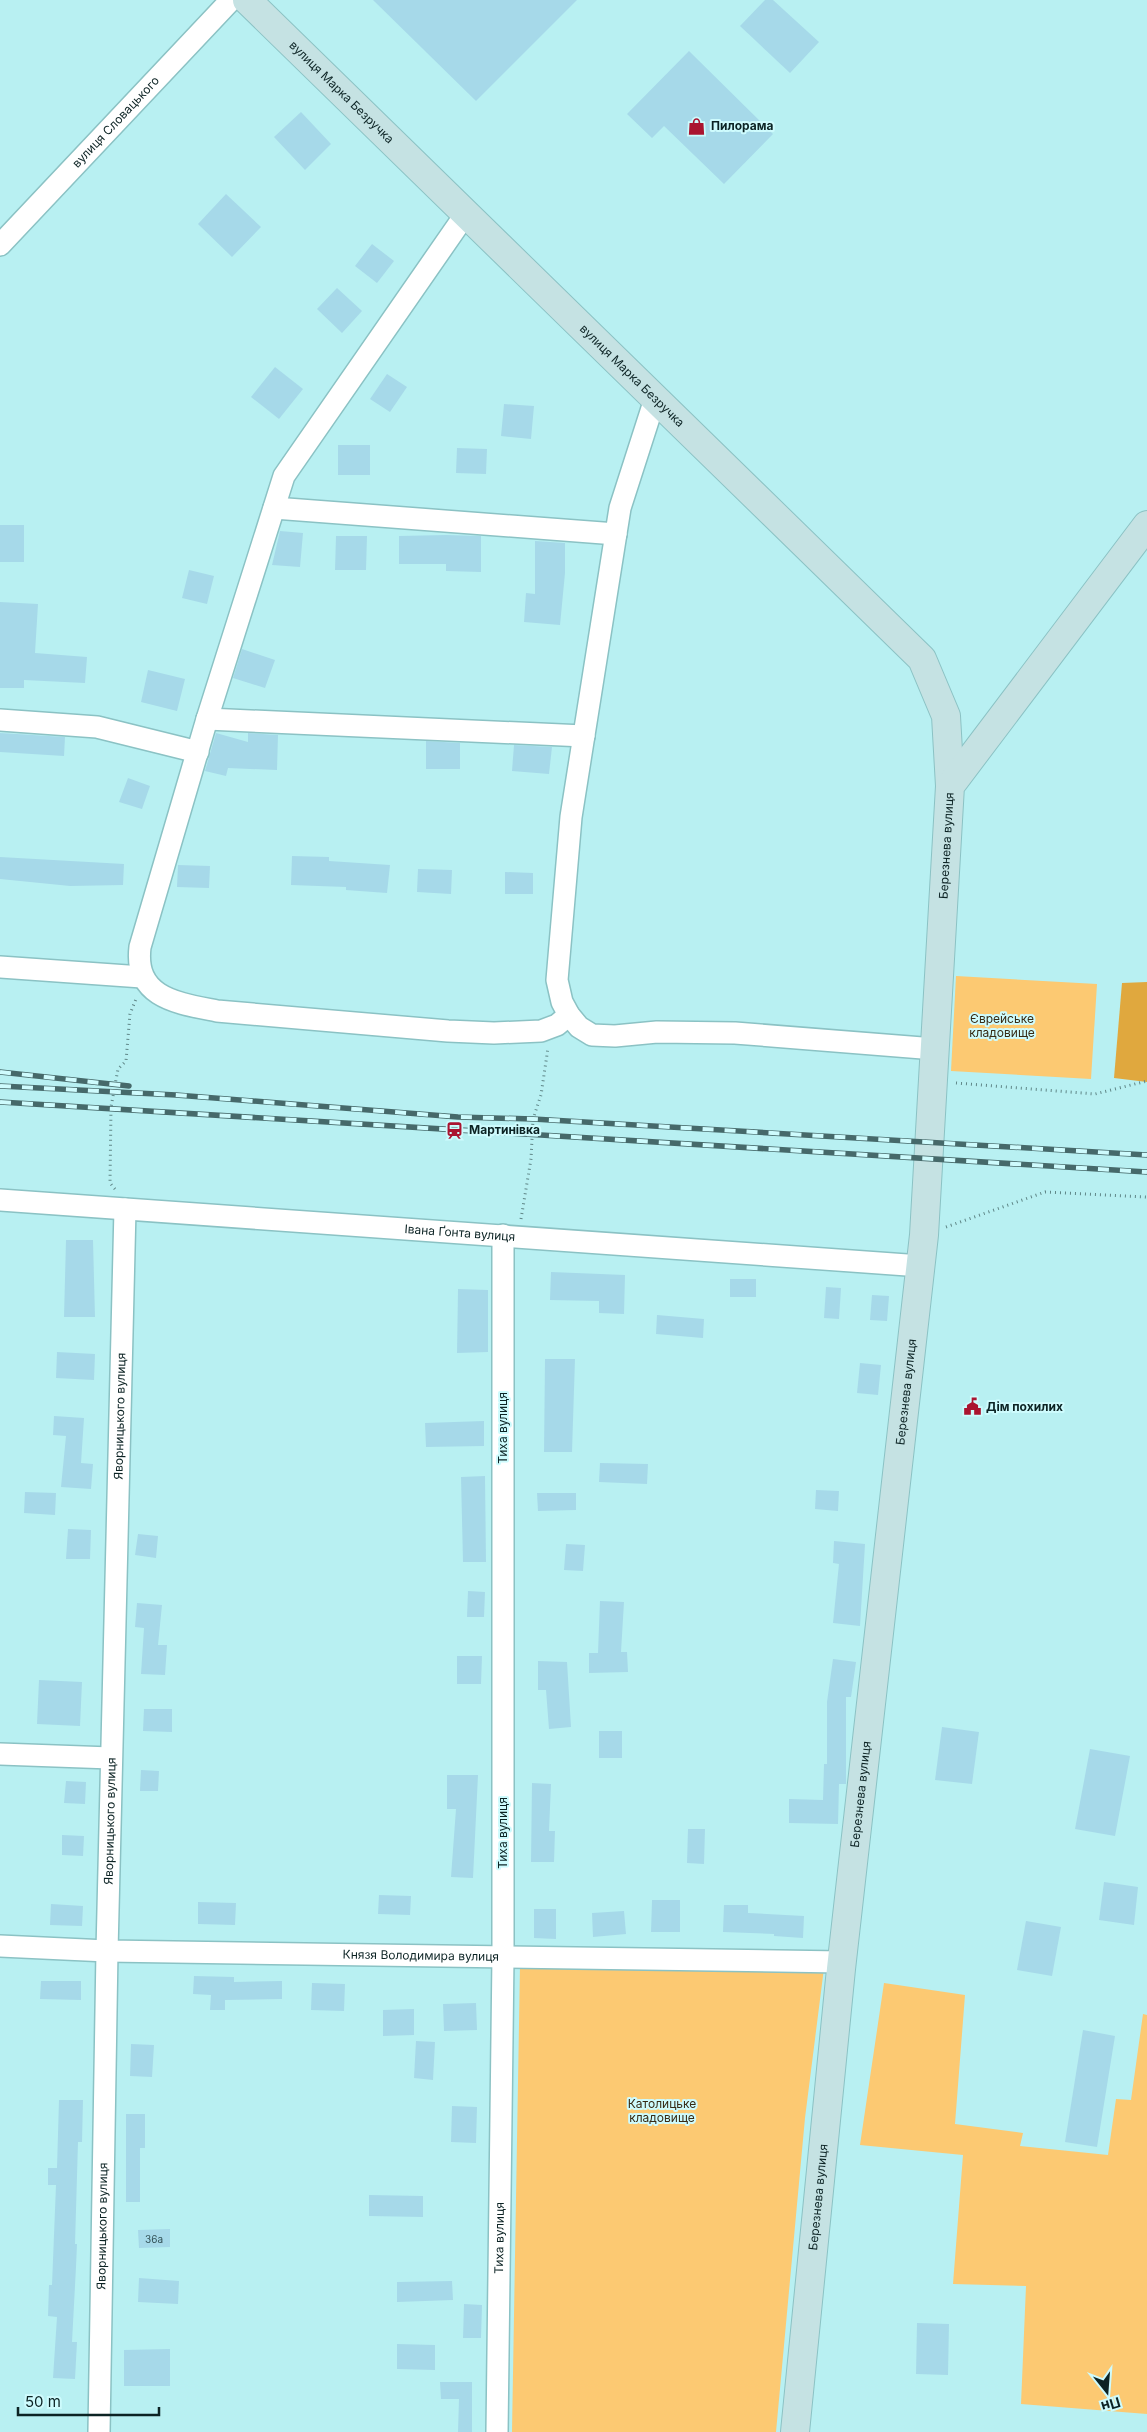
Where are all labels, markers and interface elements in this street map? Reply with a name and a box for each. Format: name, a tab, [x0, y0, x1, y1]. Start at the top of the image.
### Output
street label: вулиця Марка Безручка	[286, 37, 397, 146]
street label: вулиця Словацького	[69, 73, 162, 171]
shop icon: Пилорама	[687, 116, 707, 136]
place label: Пилорама	[711, 118, 773, 133]
street label: вулиця Марка Безручка	[577, 321, 688, 430]
street label: Березнева вулиця	[935, 792, 957, 899]
park label: Єврейське кладовище	[969, 1011, 1035, 1040]
station icon: Мартинівка	[445, 1120, 465, 1140]
place label: Мартинівка	[469, 1122, 540, 1137]
street label: Івана Ґонта вулиця	[404, 1221, 516, 1244]
street label: Березнева вулиця	[892, 1338, 919, 1446]
street label: Яворницького вулиця	[110, 1353, 129, 1480]
street label: Тиха вулиця	[495, 1392, 510, 1464]
public building icon: Дiм похилих	[962, 1397, 982, 1417]
place label: Дiм похилих	[986, 1399, 1063, 1414]
street label: Березнева вулиця	[847, 1740, 874, 1848]
street label: Яворницького вулиця	[101, 1757, 119, 1885]
street label: Тиха вулиця	[495, 1797, 510, 1869]
street label: Князя Володимира вулиця	[343, 1947, 499, 1964]
park label: Католицьке кладовище	[628, 2096, 696, 2125]
street label: Березнева вулиця	[805, 2143, 831, 2251]
street label: Яворницького вулиця	[93, 2162, 110, 2290]
street label: Тиха вулиця	[491, 2202, 507, 2274]
house number: 36а	[145, 2233, 163, 2245]
north arrow	[1082, 2367, 1132, 2417]
scale bar	[18, 2384, 159, 2416]
text: 50 m	[25, 2392, 61, 2411]
text: Пн	[1099, 2394, 1123, 2416]

